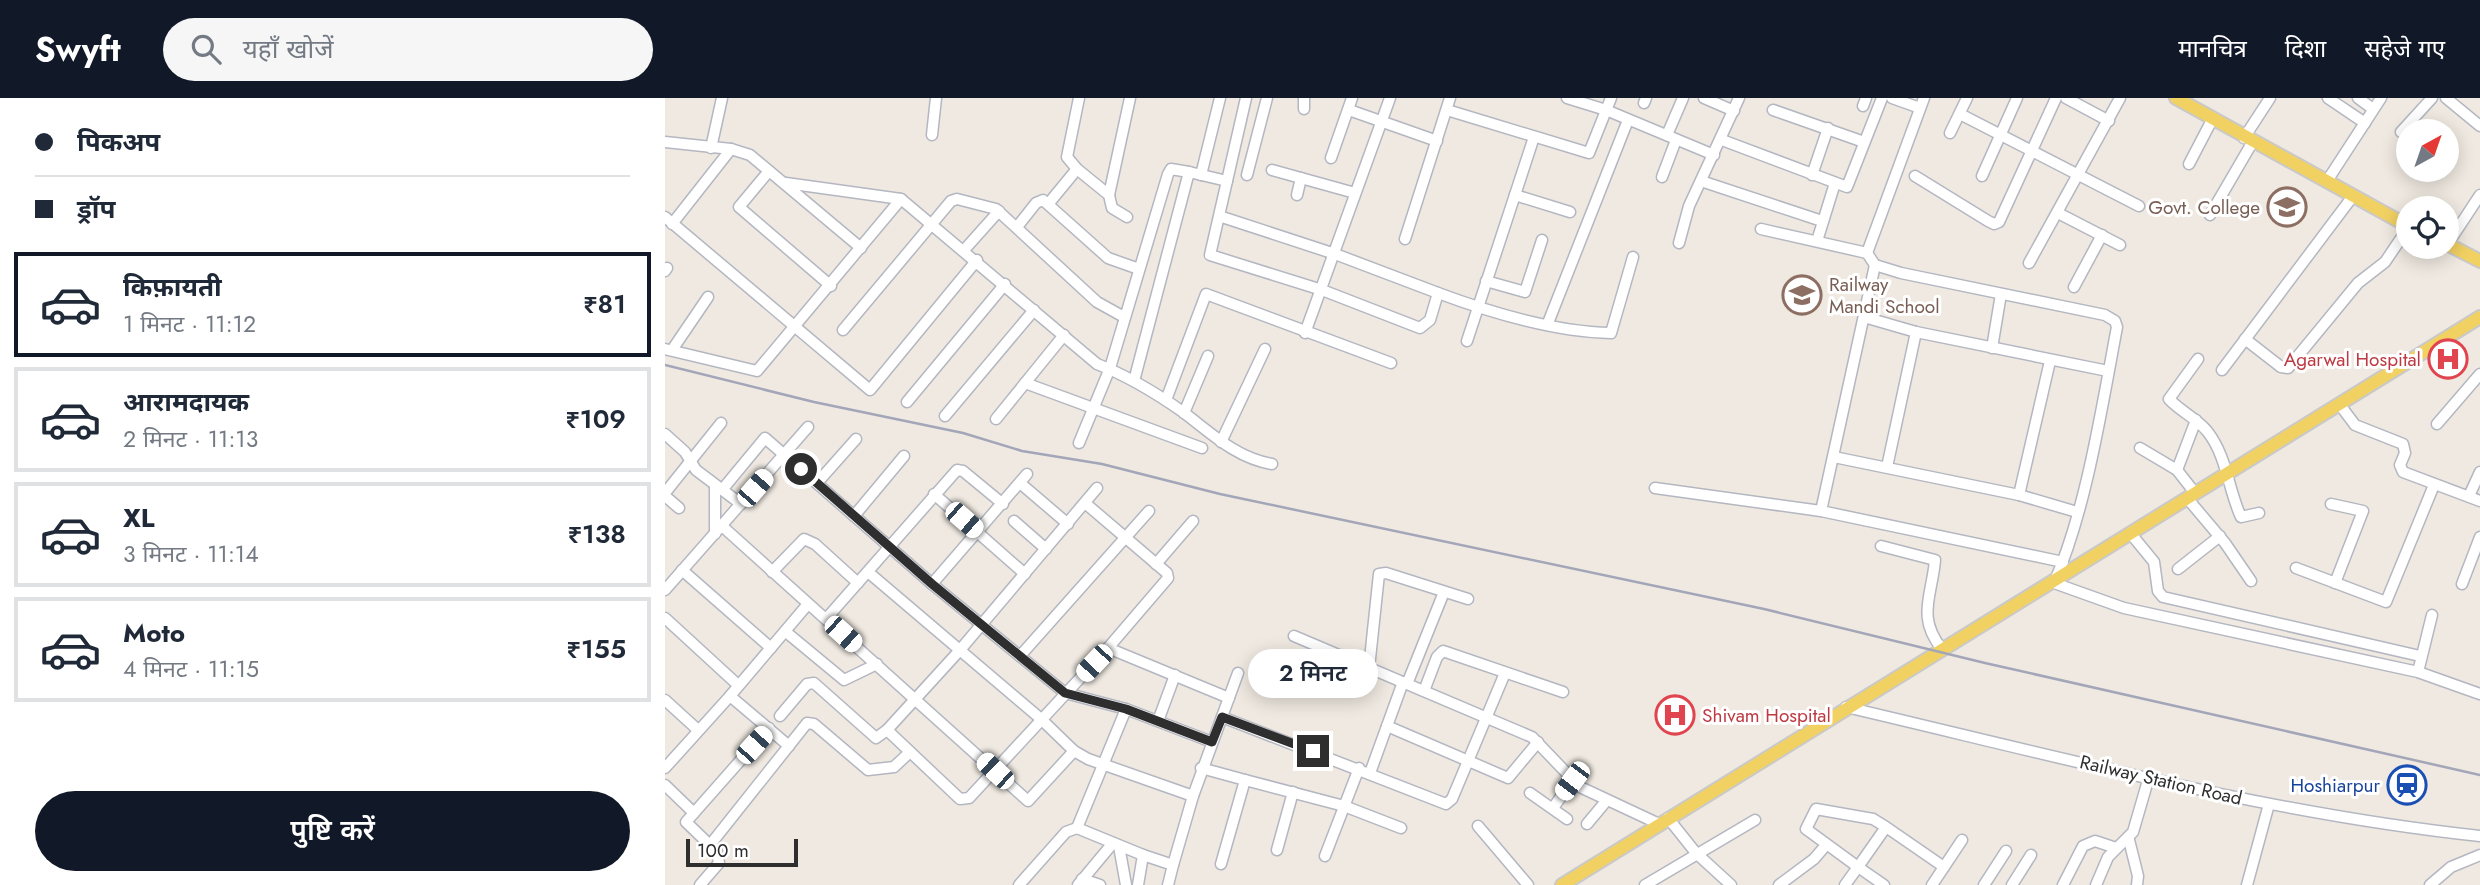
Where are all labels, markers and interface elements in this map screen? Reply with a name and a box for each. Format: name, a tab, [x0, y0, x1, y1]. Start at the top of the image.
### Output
search box	[163, 18, 653, 81]
text: Swyft	[35, 26, 121, 73]
icon: search	[187, 30, 225, 68]
text: यहाँ खोजें	[243, 30, 334, 68]
text: मानचित्र	[2178, 31, 2247, 66]
text: दिशा	[2285, 31, 2326, 66]
text: सहेजे गए	[2364, 31, 2445, 66]
north arrow	[2396, 119, 2459, 182]
map controls	[2396, 119, 2459, 259]
text: पिकअप	[77, 123, 160, 161]
school or university icon: Govt. College	[2266, 186, 2308, 228]
text: ड्रॉप	[77, 190, 115, 228]
place label: Govt. College	[2148, 194, 2260, 221]
button: locate	[2396, 196, 2459, 259]
text: किफ़ायती	[123, 268, 222, 306]
place label: Railway Mandi School	[1829, 271, 1940, 320]
icon: car	[39, 273, 102, 336]
school or university icon: Railway Mandi School	[1781, 274, 1823, 316]
text: ₹81	[583, 285, 626, 323]
text: 1 मिनट · 11:12	[123, 307, 256, 341]
hospital icon: Agarwal Hospital	[2427, 338, 2469, 380]
place label: Agarwal Hospital	[2284, 346, 2421, 373]
text: आरामदायक	[123, 383, 249, 421]
icon: car	[39, 388, 102, 451]
text: ₹109	[565, 400, 626, 438]
text: 2 मिनट · 11:13	[123, 422, 258, 456]
route start	[785, 453, 817, 485]
car	[734, 465, 777, 511]
car	[942, 498, 987, 542]
text: XL	[123, 499, 155, 537]
icon: car	[39, 503, 102, 566]
text: ₹138	[567, 515, 626, 553]
text: 3 मिनट · 11:14	[123, 537, 259, 571]
car	[821, 612, 866, 656]
text: Moto	[123, 614, 185, 652]
icon: car	[39, 618, 102, 681]
text: ₹155	[566, 630, 626, 668]
car	[1072, 640, 1117, 686]
callout: 2 मिनट	[1248, 650, 1378, 698]
text: 4 मिनट · 11:15	[123, 652, 259, 686]
text: 2 मिनट	[1279, 656, 1347, 690]
hospital icon: Shivam Hospital	[1654, 694, 1696, 736]
place label: Shivam Hospital	[1702, 702, 1831, 729]
car	[733, 722, 776, 768]
route end	[1297, 735, 1329, 767]
street label: Railway Station Road	[2077, 748, 2245, 812]
car	[973, 749, 1018, 793]
car	[1551, 758, 1594, 804]
station icon: Hoshiarpur	[2386, 764, 2428, 806]
place label: Hoshiarpur	[2290, 772, 2380, 799]
button: पुष्टि करें	[35, 791, 630, 871]
scale bar	[686, 836, 798, 868]
text: 100 m	[697, 837, 749, 864]

